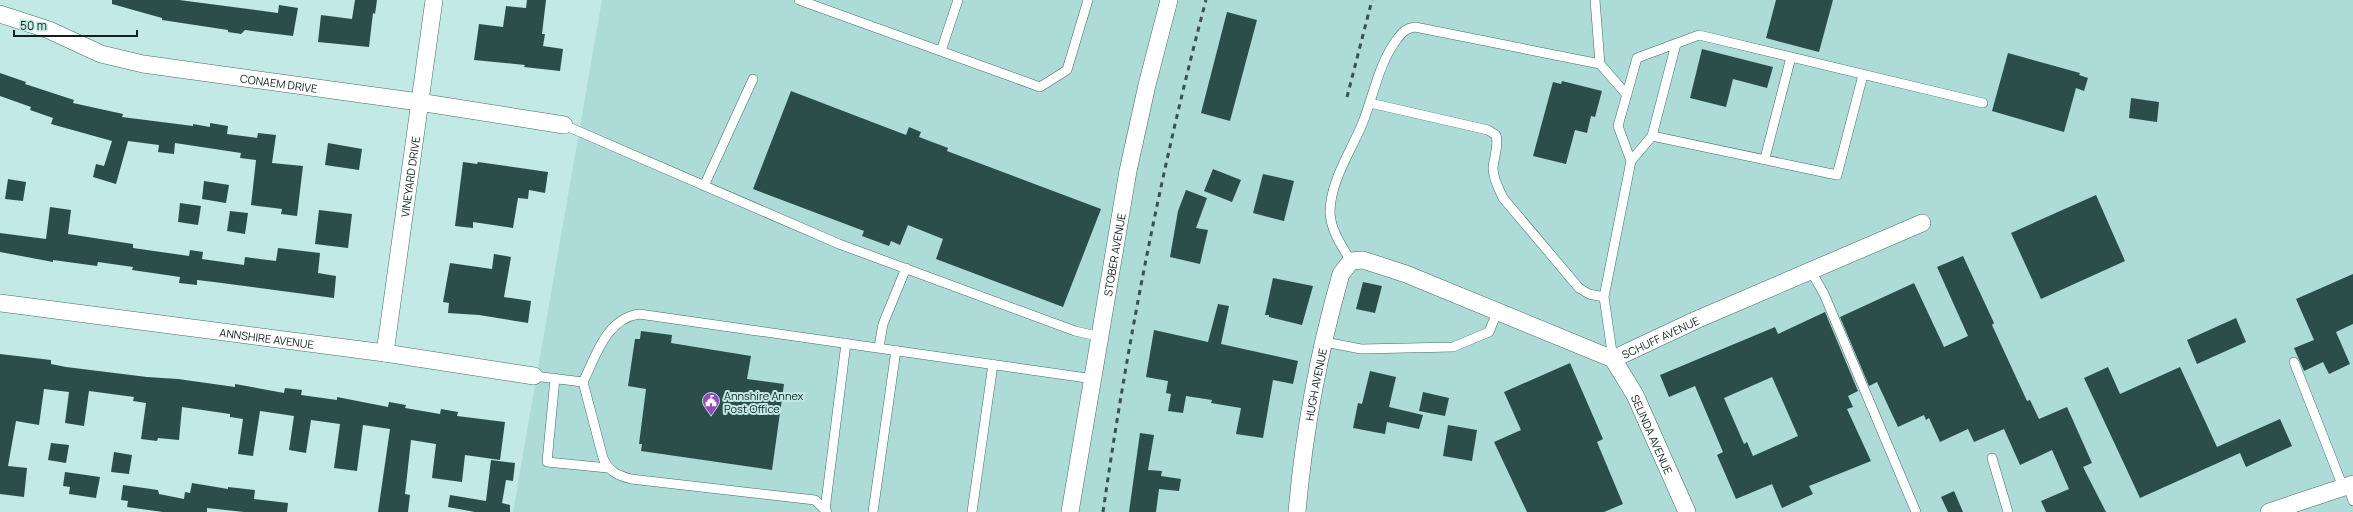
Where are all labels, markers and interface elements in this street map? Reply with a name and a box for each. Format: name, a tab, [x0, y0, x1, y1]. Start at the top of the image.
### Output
scale bar	[14, 12, 137, 38]
text: 50 m	[20, 17, 47, 34]
street label: CONAEM DRIVE	[239, 70, 318, 95]
street label: VINEYARD DRIVE	[396, 135, 423, 218]
street label: STOBER AVENUE	[1099, 212, 1128, 297]
street label: SCHUFF AVENUE	[1619, 312, 1701, 361]
street label: ANNSHIRE AVENUE	[219, 324, 315, 351]
street label: HUGH AVENUE	[1301, 347, 1330, 422]
place label: Annshire Annex Post Office	[724, 388, 804, 416]
public building icon: Annshire Annex Post Office	[701, 391, 721, 416]
street label: SELINDA AVENUE	[1628, 392, 1677, 476]

